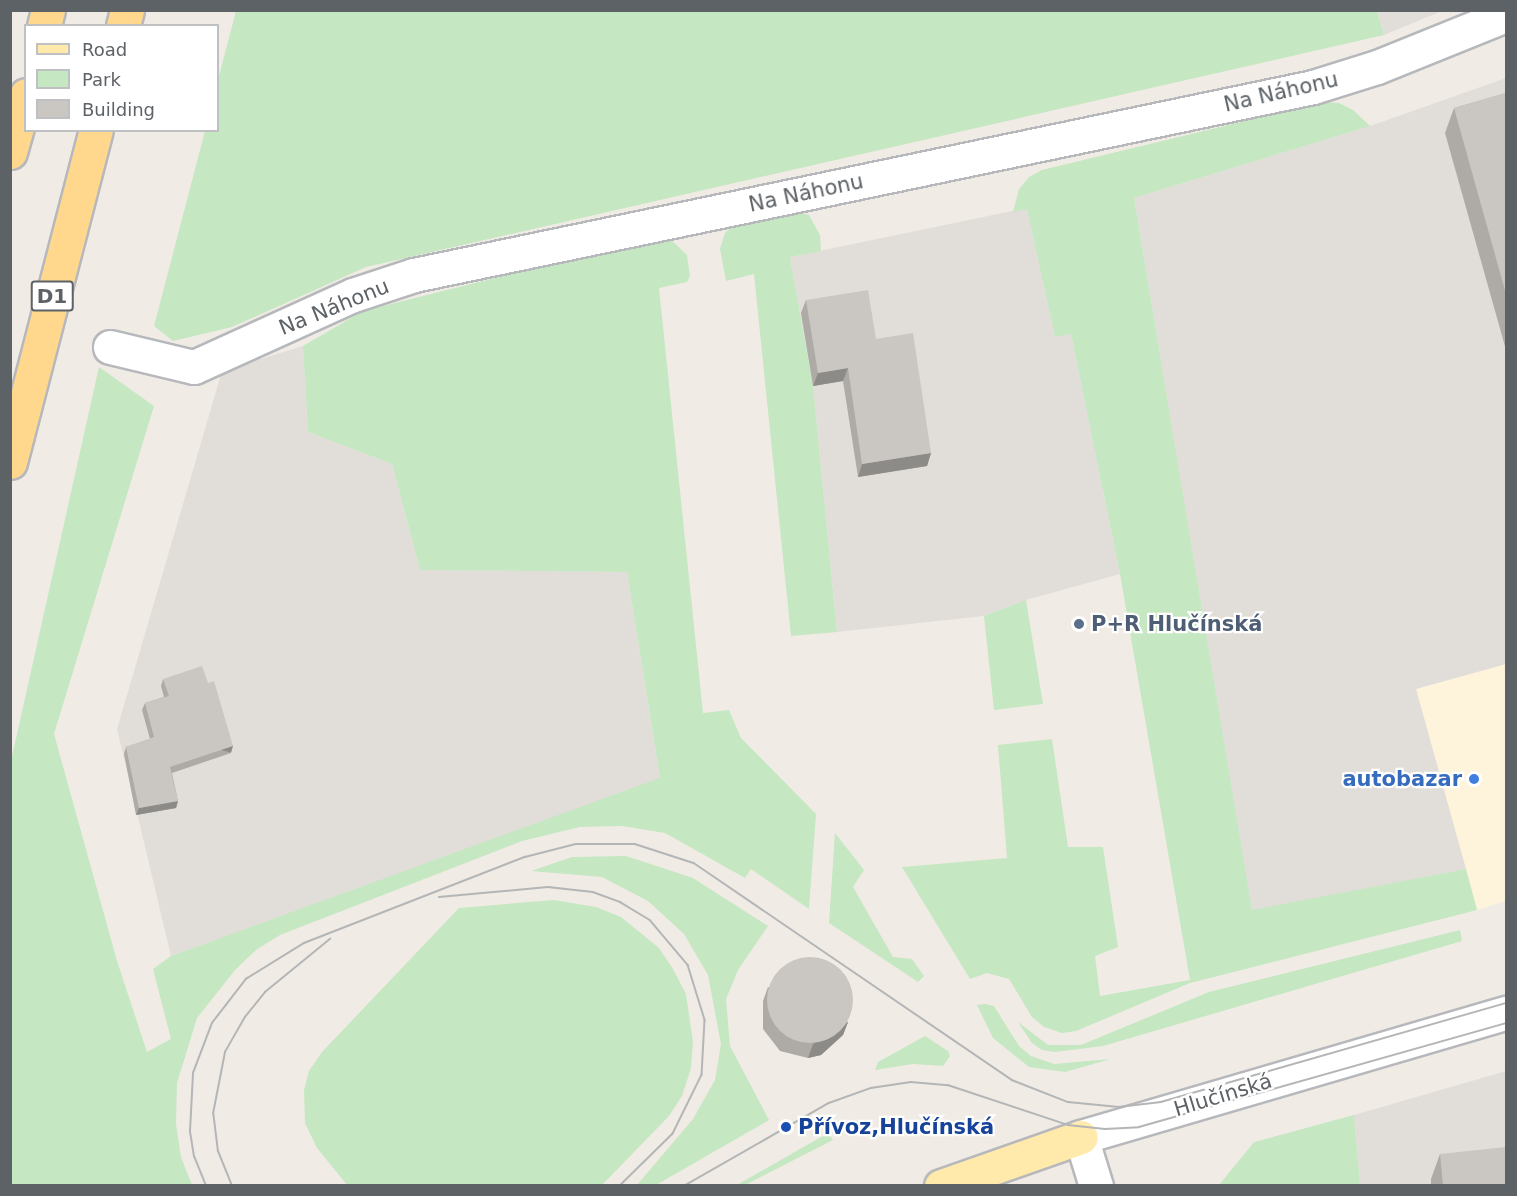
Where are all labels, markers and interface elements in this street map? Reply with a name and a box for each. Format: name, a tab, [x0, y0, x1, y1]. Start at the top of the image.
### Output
legend	[24, 24, 219, 132]
text: Road	[82, 39, 127, 60]
street label: Na Náhonu	[1221, 67, 1341, 117]
text: Park	[82, 69, 121, 90]
text: Building	[82, 99, 155, 120]
street label: Na Náhonu	[746, 169, 866, 217]
street label: Na Náhonu	[275, 273, 393, 341]
road number: D1	[29, 279, 74, 313]
place label: P+R Hlučínská	[1091, 611, 1262, 637]
marker: P+R Hlučínská	[1072, 617, 1086, 631]
place label: autobazar	[1342, 766, 1462, 792]
marker: autobazar	[1467, 772, 1481, 786]
street label: Hlučínská	[1171, 1068, 1275, 1122]
place label: Přívoz,Hlučínská	[798, 1114, 994, 1140]
marker: Přívoz,Hlučínská	[779, 1120, 793, 1134]

